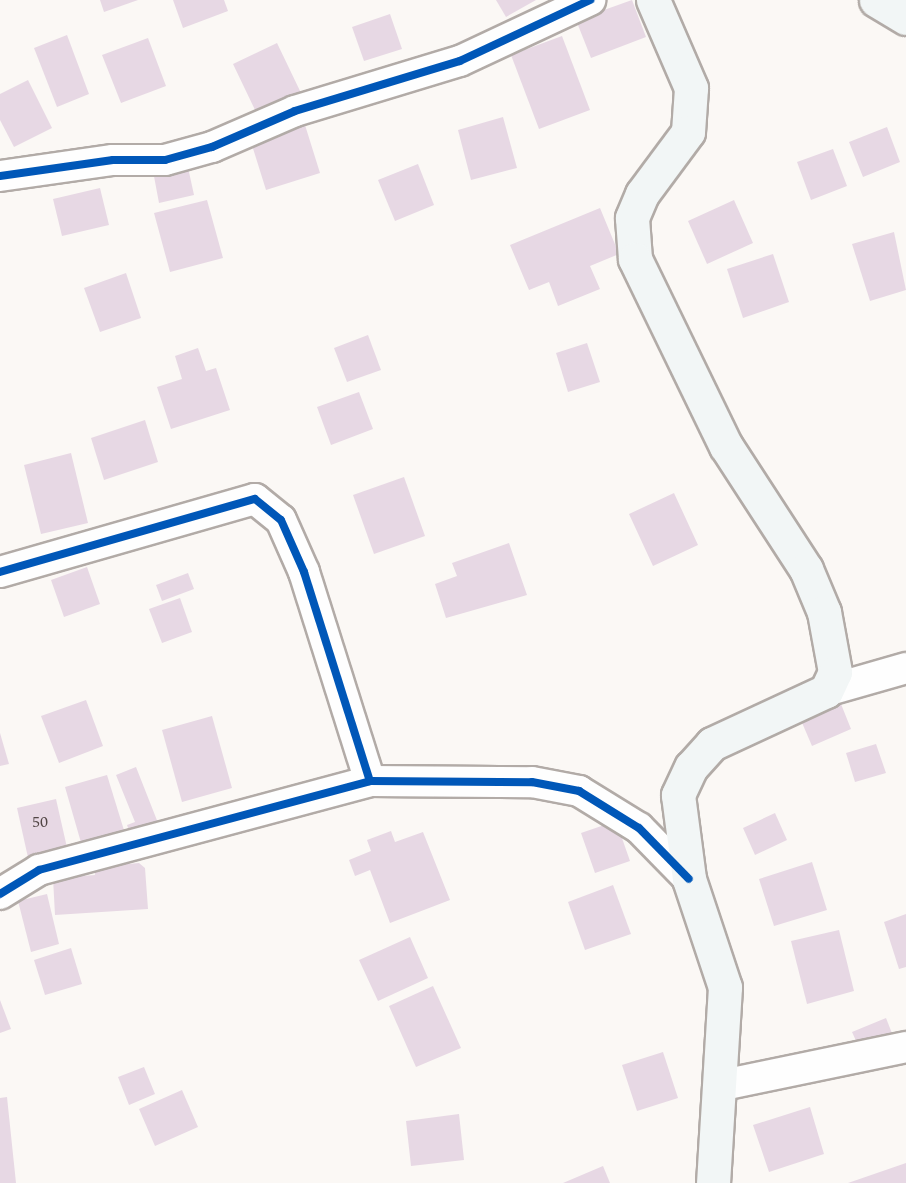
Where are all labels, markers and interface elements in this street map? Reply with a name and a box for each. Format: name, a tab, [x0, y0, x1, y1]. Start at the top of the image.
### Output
house number: 50	[32, 812, 48, 832]

